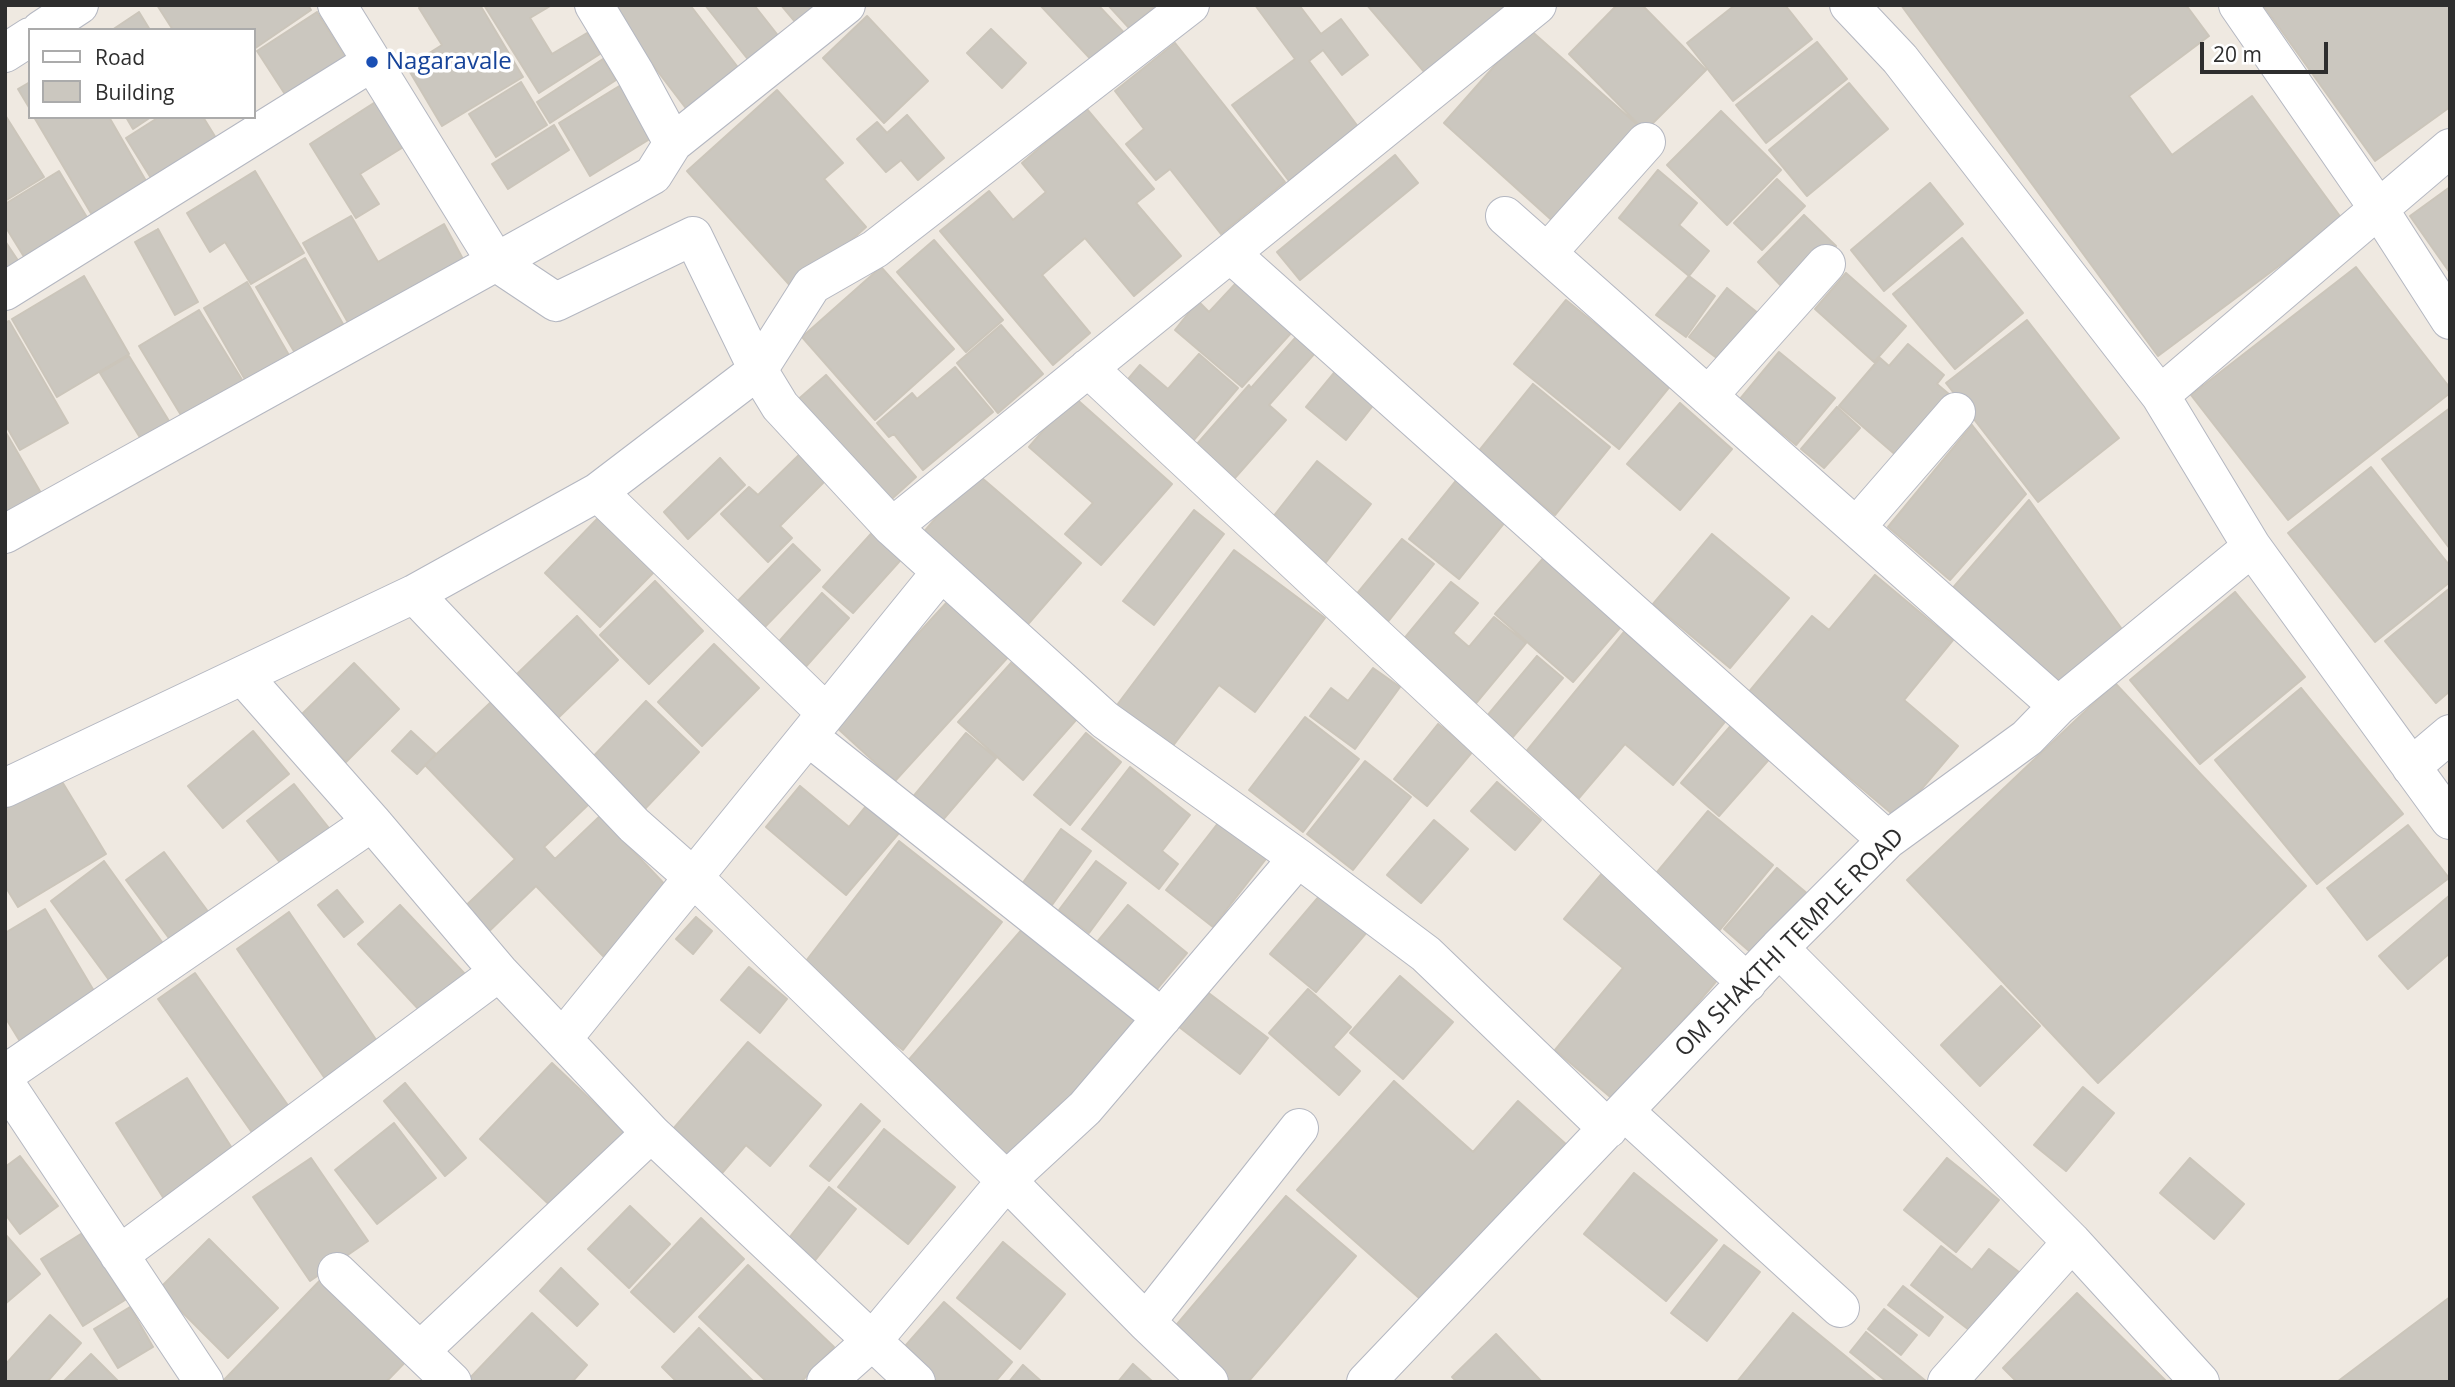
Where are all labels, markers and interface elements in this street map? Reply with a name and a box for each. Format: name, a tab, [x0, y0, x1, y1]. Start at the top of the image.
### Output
legend	[28, 28, 256, 119]
scale bar	[2203, 28, 2331, 72]
text: 20 m	[2213, 40, 2262, 68]
text: Road	[95, 43, 145, 71]
place label: Nagaravale	[386, 48, 512, 76]
marker: Nagaravale	[364, 54, 380, 70]
text: Building	[95, 78, 174, 106]
street label: OM SHAKTHI TEMPLE ROAD	[1670, 823, 1910, 1063]

